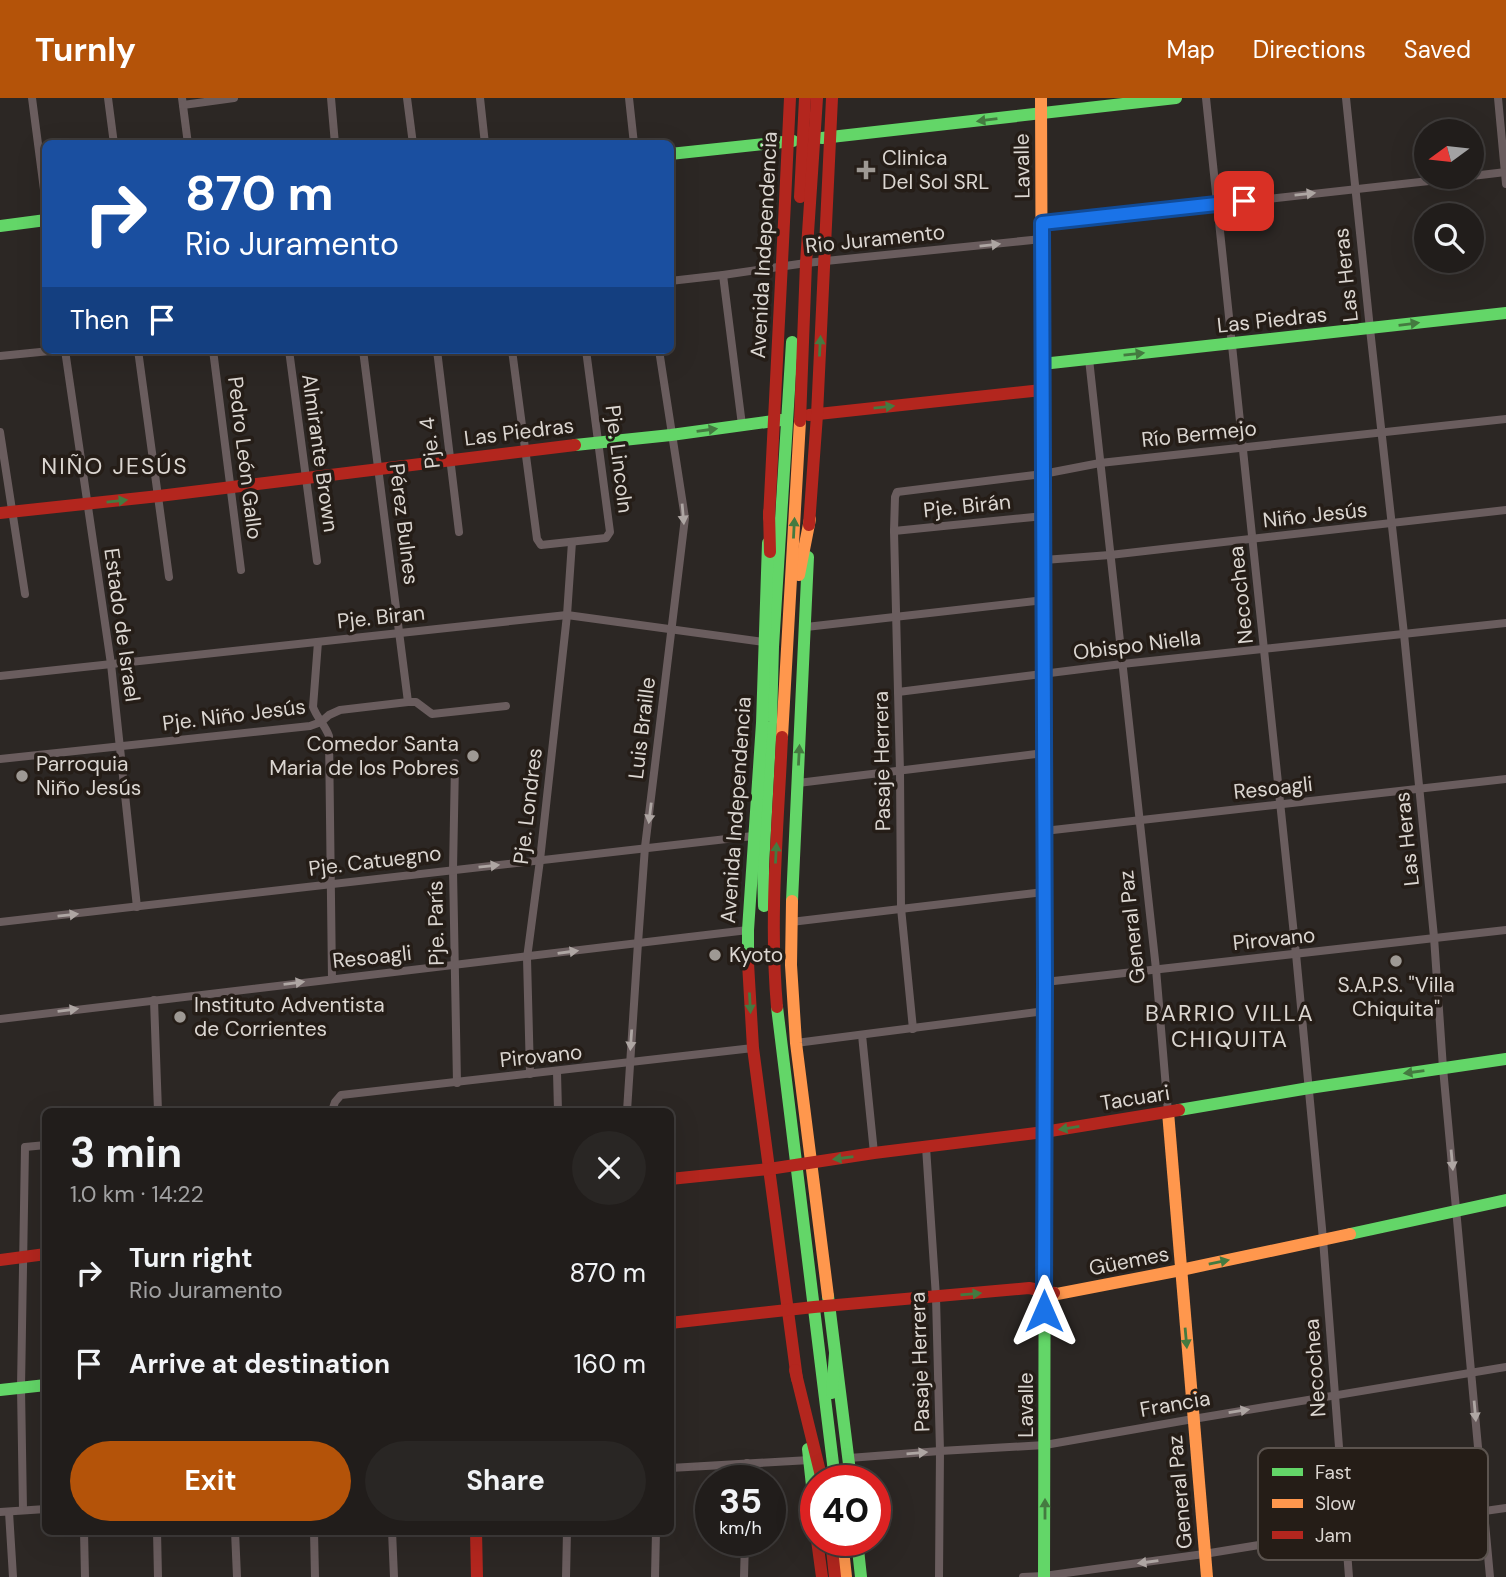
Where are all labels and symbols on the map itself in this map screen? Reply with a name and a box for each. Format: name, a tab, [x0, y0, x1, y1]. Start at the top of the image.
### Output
one-way arrow	[976, 114, 998, 125]
north arrow	[1414, 119, 1484, 189]
street label: Avenida Independencia	[744, 131, 784, 359]
street label: Lavalle	[1007, 133, 1037, 199]
place label: Clinica Del Sol SRL	[882, 144, 989, 196]
marker: Clinica Del Sol SRL	[856, 160, 876, 180]
pin	[1214, 171, 1274, 231]
one-way arrow	[1294, 189, 1316, 200]
street label: Rio Juramento	[804, 218, 946, 260]
street label: Las Heras	[1327, 226, 1365, 324]
one-way arrow	[979, 239, 1001, 250]
street label: Las Piedras	[1216, 300, 1328, 340]
one-way arrow	[1398, 319, 1420, 330]
one-way arrow	[815, 335, 826, 357]
one-way arrow	[1123, 348, 1145, 359]
street label: Almirante Brown	[295, 372, 345, 534]
street label: Pedro León Gallo	[221, 375, 269, 541]
one-way arrow	[874, 402, 896, 413]
street label: Pje. Lincoln	[599, 404, 639, 514]
street label: Las Piedras	[462, 411, 576, 453]
street label: Río Bermejo	[1140, 414, 1258, 454]
street label: Pje. 4	[413, 415, 447, 470]
one-way arrow	[696, 424, 718, 435]
district label: NIÑO JESÚS	[41, 451, 189, 481]
street label: Pérez Bulnes	[383, 462, 425, 586]
street label: Pje. Birán	[922, 487, 1012, 525]
one-way arrow	[106, 495, 128, 506]
street label: Niño Jesús	[1261, 496, 1369, 534]
one-way arrow	[678, 504, 689, 526]
one-way arrow	[788, 516, 799, 538]
street label: Necochea	[1222, 545, 1260, 645]
street label: Estado de Israel	[97, 546, 147, 704]
street label: Pje. Biran	[336, 598, 426, 636]
street label: Obispo Niella	[1072, 623, 1202, 667]
street label: Luis Braille	[622, 675, 662, 781]
street label: Pasaje Herrera	[867, 691, 897, 831]
street label: Pje. Niño Jesús	[161, 692, 307, 738]
street label: Avenida Independencia	[714, 696, 758, 924]
place label: Comedor Santa Maria de los Pobres	[269, 730, 459, 782]
one-way arrow	[794, 743, 805, 765]
street label: Pje. Londres	[507, 746, 549, 866]
marker: Comedor Santa Maria de los Pobres	[465, 748, 481, 764]
place label: Parroquia Niño Jesús	[36, 750, 141, 802]
marker: Parroquia Niño Jesús	[14, 768, 30, 784]
street label: Resoagli	[1232, 770, 1314, 806]
street label: Las Heras	[1388, 790, 1426, 888]
one-way arrow	[644, 802, 655, 824]
street label: Pje. Catuegno	[307, 839, 443, 883]
one-way arrow	[771, 841, 782, 863]
one-way arrow	[478, 860, 500, 871]
street label: General Paz	[1112, 869, 1152, 985]
street label: Pje. París	[421, 880, 451, 966]
one-way arrow	[57, 909, 79, 920]
street label: Pirovano	[1231, 921, 1317, 957]
street label: Resoagli	[331, 939, 413, 975]
place label: Kyoto	[729, 941, 783, 969]
one-way arrow	[557, 946, 579, 957]
marker: Kyoto	[707, 947, 723, 963]
marker: S.A.P.S. "Villa Chiquita"	[1388, 953, 1404, 969]
place label: S.A.P.S. "Villa Chiquita"	[1337, 971, 1455, 1023]
one-way arrow	[283, 978, 305, 989]
place label: Instituto Adventista de Corrientes	[194, 991, 385, 1043]
one-way arrow	[745, 992, 756, 1014]
district label: BARRIO VILLA CHIQUITA	[1145, 998, 1315, 1054]
one-way arrow	[57, 1005, 79, 1016]
marker: Instituto Adventista de Corrientes	[172, 1009, 188, 1025]
one-way arrow	[625, 1029, 636, 1051]
street label: Pirovano	[498, 1038, 584, 1074]
one-way arrow	[1403, 1067, 1425, 1078]
street label: Tacuari	[1098, 1079, 1172, 1117]
one-way arrow	[1058, 1123, 1080, 1134]
one-way arrow	[1447, 1149, 1458, 1171]
one-way arrow	[832, 1152, 854, 1163]
street label: Güemes	[1087, 1240, 1171, 1282]
one-way arrow	[1208, 1256, 1230, 1267]
position arrow	[1007, 1274, 1081, 1348]
one-way arrow	[960, 1288, 982, 1299]
street label: Pasaje Herrera	[904, 1291, 936, 1433]
street label: Necochea	[1298, 1318, 1332, 1418]
one-way arrow	[1181, 1328, 1192, 1350]
street label: Lavalle	[1012, 1372, 1040, 1438]
street label: Francia	[1138, 1384, 1212, 1424]
one-way arrow	[1470, 1400, 1481, 1422]
one-way arrow	[1228, 1405, 1250, 1416]
street label: General Paz	[1161, 1434, 1199, 1550]
one-way arrow	[906, 1447, 928, 1458]
legend	[1258, 1448, 1488, 1560]
text: Fast	[1315, 1460, 1351, 1485]
speed limit sign: 40	[800, 1465, 891, 1556]
text: Slow	[1315, 1491, 1356, 1516]
one-way arrow	[1039, 1498, 1050, 1520]
text: Jam	[1315, 1523, 1352, 1548]
one-way arrow	[1137, 1556, 1159, 1567]

